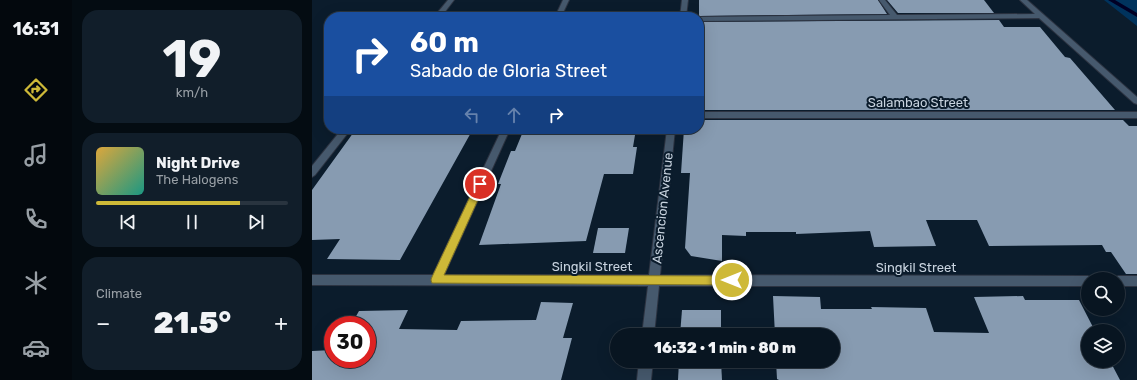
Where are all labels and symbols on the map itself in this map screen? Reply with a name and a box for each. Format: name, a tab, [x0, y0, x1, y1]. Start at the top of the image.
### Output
street label: Salambao Street	[868, 95, 968, 110]
street label: Ascencion Avenue	[649, 152, 676, 264]
pin	[463, 167, 497, 201]
street label: Singkil Street	[552, 259, 632, 275]
position arrow	[711, 259, 753, 301]
street label: Singkil Street	[876, 260, 956, 276]
speed limit sign: 30	[324, 316, 376, 368]

